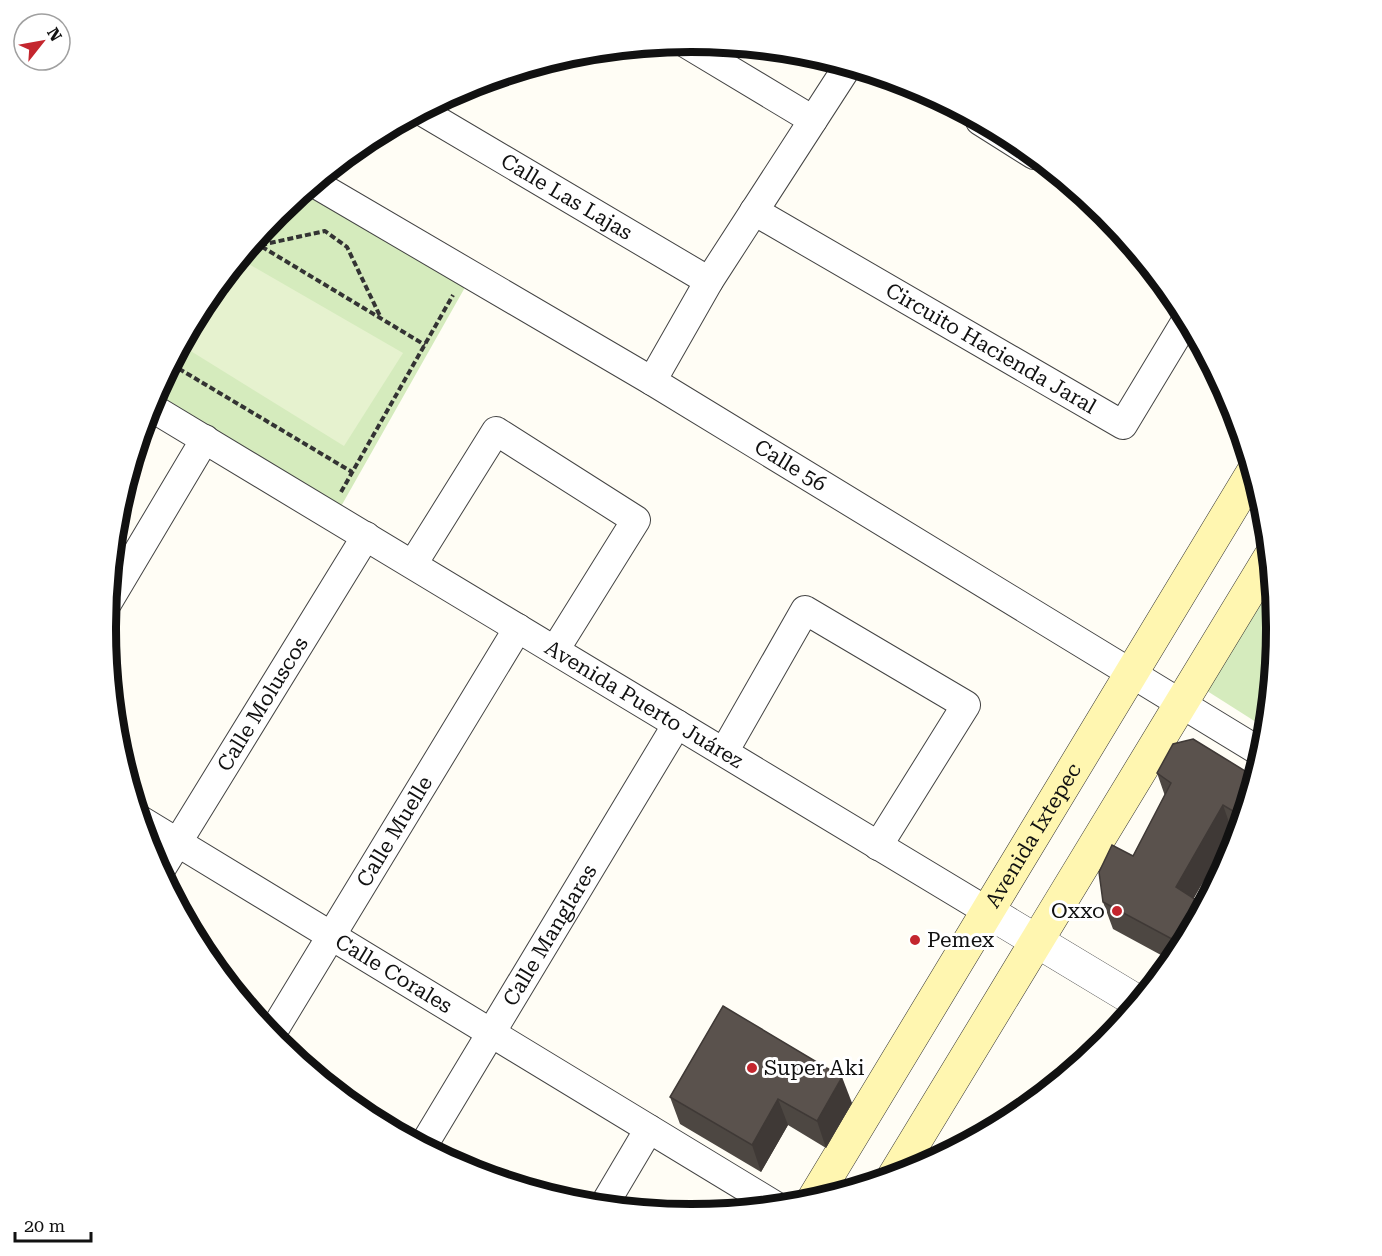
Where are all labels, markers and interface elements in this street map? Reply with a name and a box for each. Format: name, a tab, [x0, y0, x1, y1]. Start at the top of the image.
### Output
north arrow	[12, 12, 72, 72]
text: N	[43, 24, 66, 45]
street label: Calle Las Lajas	[497, 149, 637, 245]
street label: Circuito Hacienda Jaral	[882, 278, 1101, 419]
street label: Calle 56	[750, 434, 831, 497]
street label: Calle Moluscos	[212, 633, 313, 776]
street label: Avenida Puerto Juárez	[541, 636, 747, 773]
street label: Avenida Ixtepec	[980, 759, 1086, 912]
street label: Calle Muelle	[352, 772, 437, 891]
street label: Calle Manglares	[498, 860, 602, 1010]
place label: Oxxo	[1051, 899, 1105, 923]
marker: Oxxo	[1110, 904, 1124, 918]
place label: Pemex	[927, 928, 994, 952]
street label: Calle Corales	[331, 929, 456, 1018]
marker: Pemex	[908, 933, 922, 947]
place label: Super Aki	[764, 1056, 865, 1080]
marker: Super Aki	[745, 1061, 759, 1075]
scale bar	[15, 1205, 92, 1243]
text: 20 m	[24, 1215, 65, 1236]

